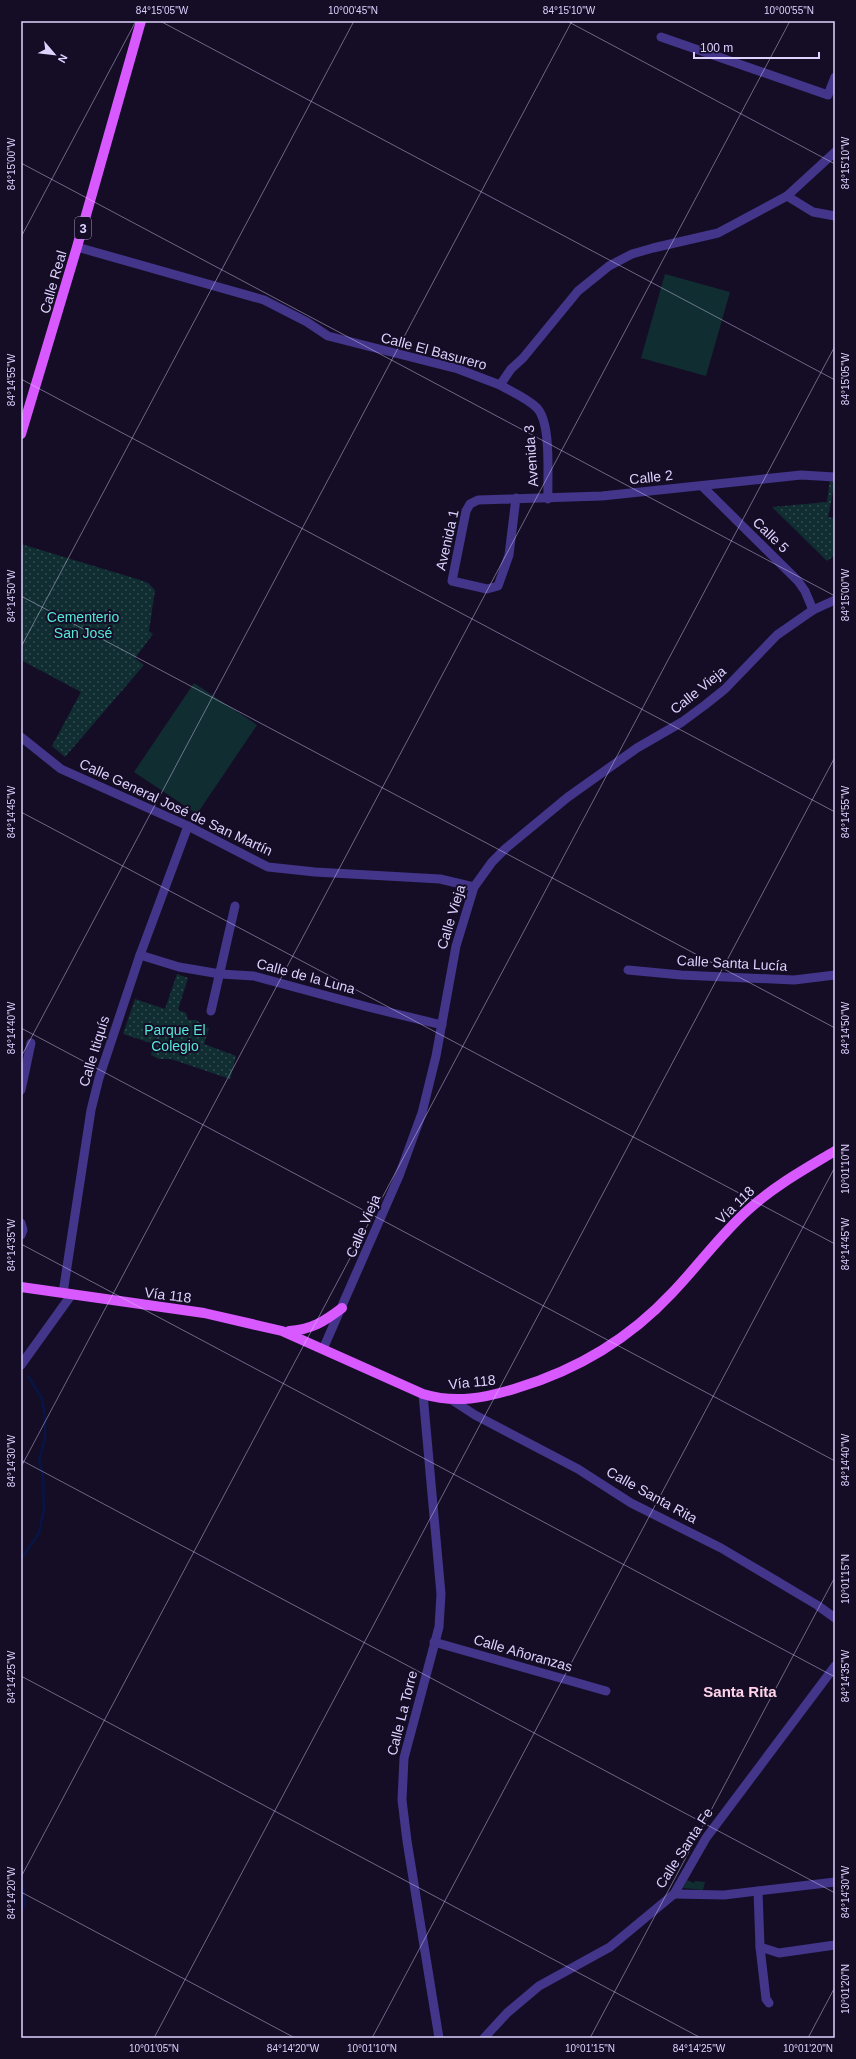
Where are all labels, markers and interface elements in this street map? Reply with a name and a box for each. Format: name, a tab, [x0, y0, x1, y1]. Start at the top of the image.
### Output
text: 84°15'05"W	[136, 5, 189, 16]
text: 10°00'45"N	[328, 5, 378, 16]
text: 84°15'10"W	[543, 5, 596, 16]
text: 10°00'55"N	[764, 5, 814, 16]
north arrow	[34, 34, 74, 74]
scale bar	[694, 34, 819, 60]
text: 100 m	[700, 41, 733, 55]
text: N	[56, 52, 70, 65]
text: 84°15'10"W	[840, 136, 851, 189]
text: 84°15'00"W	[6, 137, 17, 190]
road number: 3	[75, 217, 91, 239]
street label: Calle Real	[36, 249, 70, 315]
street label: Calle El Basurero	[379, 329, 489, 373]
text: 84°15'05"W	[840, 352, 851, 405]
text: 84°14'55"W	[6, 353, 17, 406]
street label: Avenida 3	[521, 424, 541, 487]
street label: Calle 2	[628, 467, 674, 487]
street label: Avenida 1	[432, 508, 462, 572]
street label: Calle 5	[750, 514, 792, 556]
text: 84°15'00"W	[840, 568, 851, 621]
text: 84°14'50"W	[6, 569, 17, 622]
park label: Cementerio San José	[47, 609, 119, 641]
street label: Calle Vieja	[667, 663, 729, 717]
street label: Calle General José de San Martín	[77, 755, 275, 859]
text: 84°14'45"W	[6, 785, 17, 838]
text: 84°14'55"W	[840, 785, 851, 838]
street label: Calle Vieja	[434, 883, 468, 951]
street label: Calle Santa Lucía	[676, 952, 788, 974]
street label: Calle de la Luna	[255, 955, 357, 997]
text: 84°14'40"W	[6, 1001, 17, 1054]
text: 84°14'50"W	[840, 1001, 851, 1054]
street label: Calle Itiquís	[76, 1014, 112, 1088]
park label: Parque El Colegio	[144, 1022, 206, 1054]
text: 10°01'10"N	[840, 1144, 851, 1194]
street label: Vía 118	[712, 1183, 758, 1227]
street label: Calle Vieja	[343, 1192, 383, 1260]
text: 84°14'45"W	[840, 1217, 851, 1270]
text: 84°14'35"W	[6, 1218, 17, 1271]
street label: Vía 118	[144, 1284, 193, 1306]
street label: Vía 118	[448, 1372, 497, 1392]
text: 84°14'40"W	[840, 1433, 851, 1486]
text: 84°14'30"W	[6, 1434, 17, 1487]
street label: Calle Santa Rita	[604, 1463, 700, 1527]
text: 10°01'15"N	[840, 1554, 851, 1604]
street label: Calle Añoranzas	[472, 1631, 574, 1675]
text: 84°14'35"W	[840, 1649, 851, 1702]
text: 84°14'25"W	[6, 1650, 17, 1703]
street label: Calle La Torre	[384, 1669, 420, 1757]
district label: Santa Rita	[703, 1683, 777, 1700]
street label: Calle Santa Fe	[652, 1805, 716, 1891]
text: 84°14'30"W	[840, 1865, 851, 1918]
text: 84°14'20"W	[6, 1866, 17, 1919]
text: 10°01'20"N	[840, 1964, 851, 2014]
text: 10°01'05"N	[129, 2043, 179, 2054]
text: 84°14'20"W	[267, 2043, 320, 2054]
text: 10°01'10"N	[347, 2043, 397, 2054]
text: 10°01'15"N	[565, 2043, 615, 2054]
text: 84°14'25"W	[673, 2043, 726, 2054]
text: 10°01'20"N	[783, 2043, 833, 2054]

